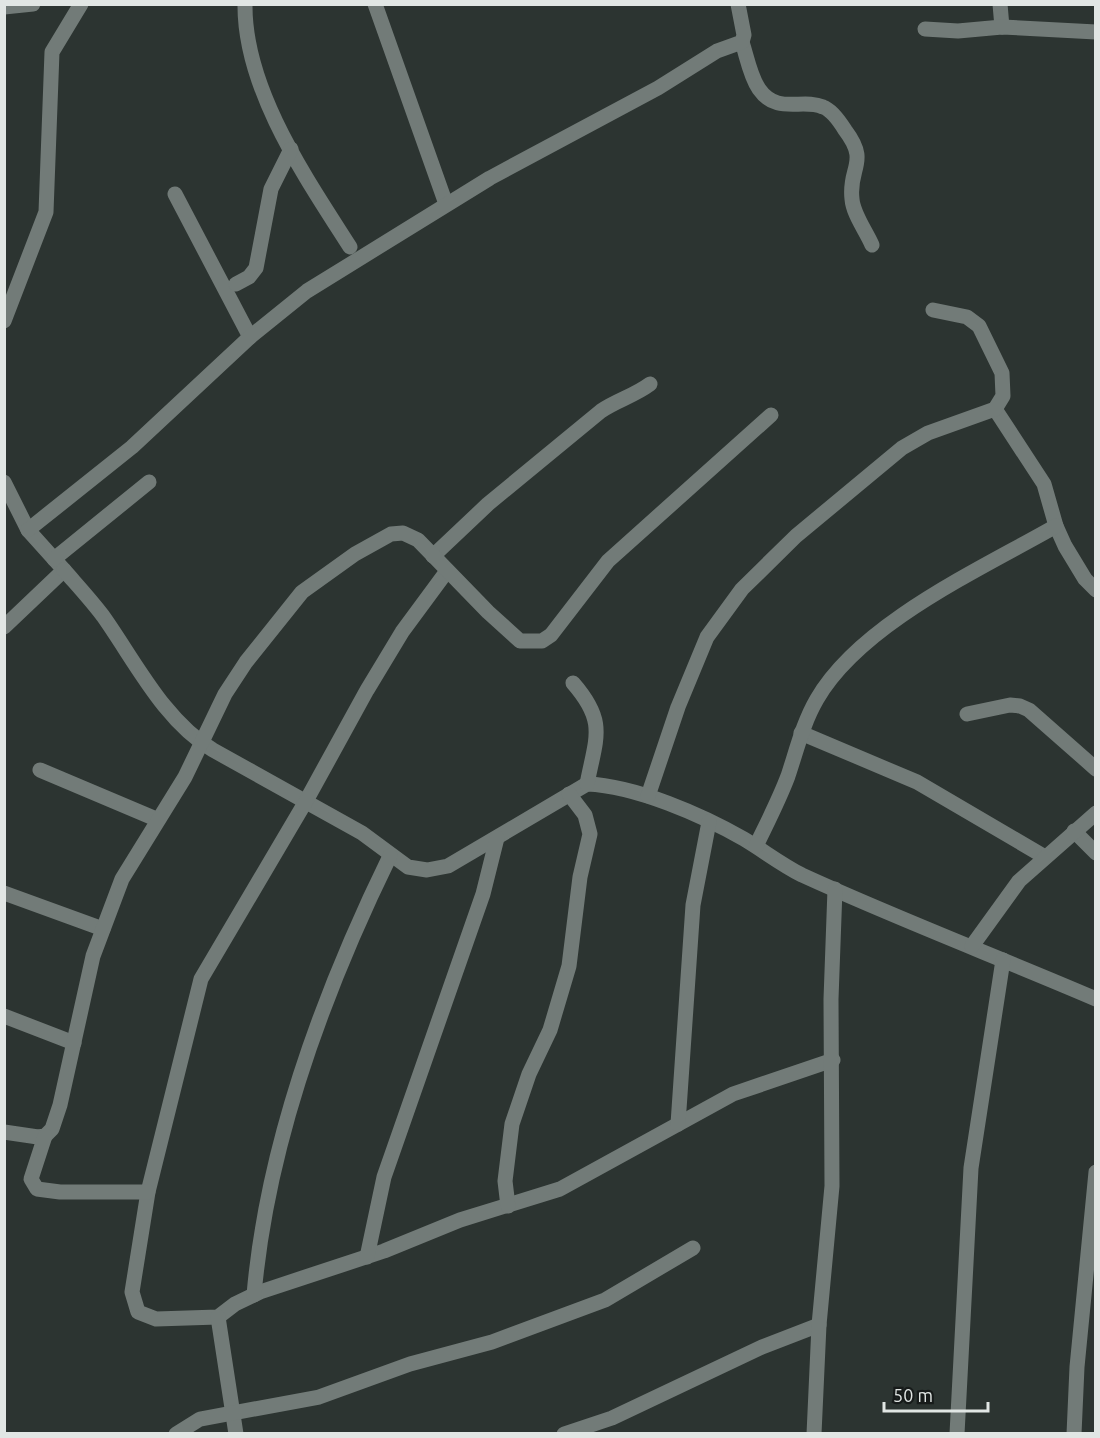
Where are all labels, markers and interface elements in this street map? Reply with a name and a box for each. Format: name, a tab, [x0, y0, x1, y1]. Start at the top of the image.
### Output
scale bar	[884, 1375, 988, 1413]
text: 50 m	[893, 1385, 933, 1405]

